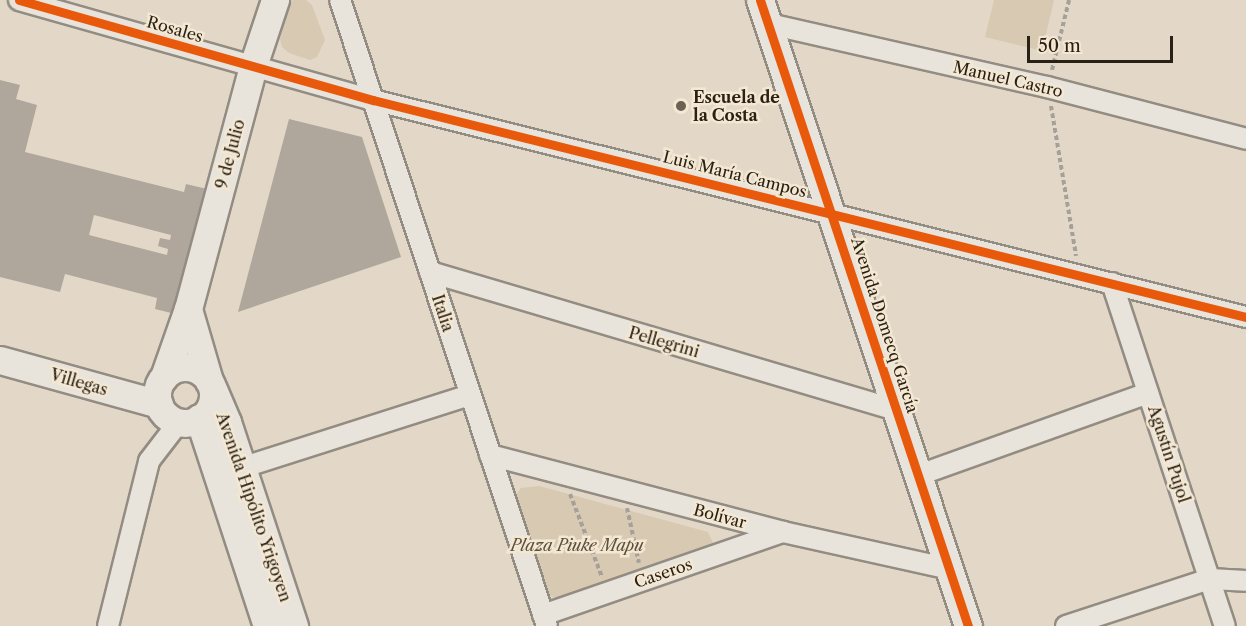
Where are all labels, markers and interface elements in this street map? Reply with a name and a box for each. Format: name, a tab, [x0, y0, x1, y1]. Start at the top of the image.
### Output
street label: Rosales	[145, 12, 205, 46]
scale bar	[1030, 24, 1176, 62]
text: 50 m	[1038, 35, 1081, 57]
street label: Manuel Castro	[951, 57, 1065, 101]
place label: Escuela de la Costa	[693, 87, 780, 125]
marker: Escuela de la Costa	[674, 99, 688, 113]
street label: 9 de Julio	[211, 117, 249, 191]
street label: Luis María Campos	[661, 147, 809, 201]
street label: Avenida Domecq García	[847, 235, 923, 415]
street label: Italia	[428, 292, 458, 334]
street label: Pellegrini	[627, 323, 701, 361]
street label: Villegas	[48, 365, 110, 399]
street label: Agustín Pujol	[1144, 403, 1194, 505]
street label: Avenida Hipólito Yrigoyen	[212, 409, 296, 605]
street label: Bolívar	[692, 500, 748, 532]
park label: Plaza Piuke Mapu	[511, 535, 643, 555]
street label: Caseros	[632, 554, 694, 592]

